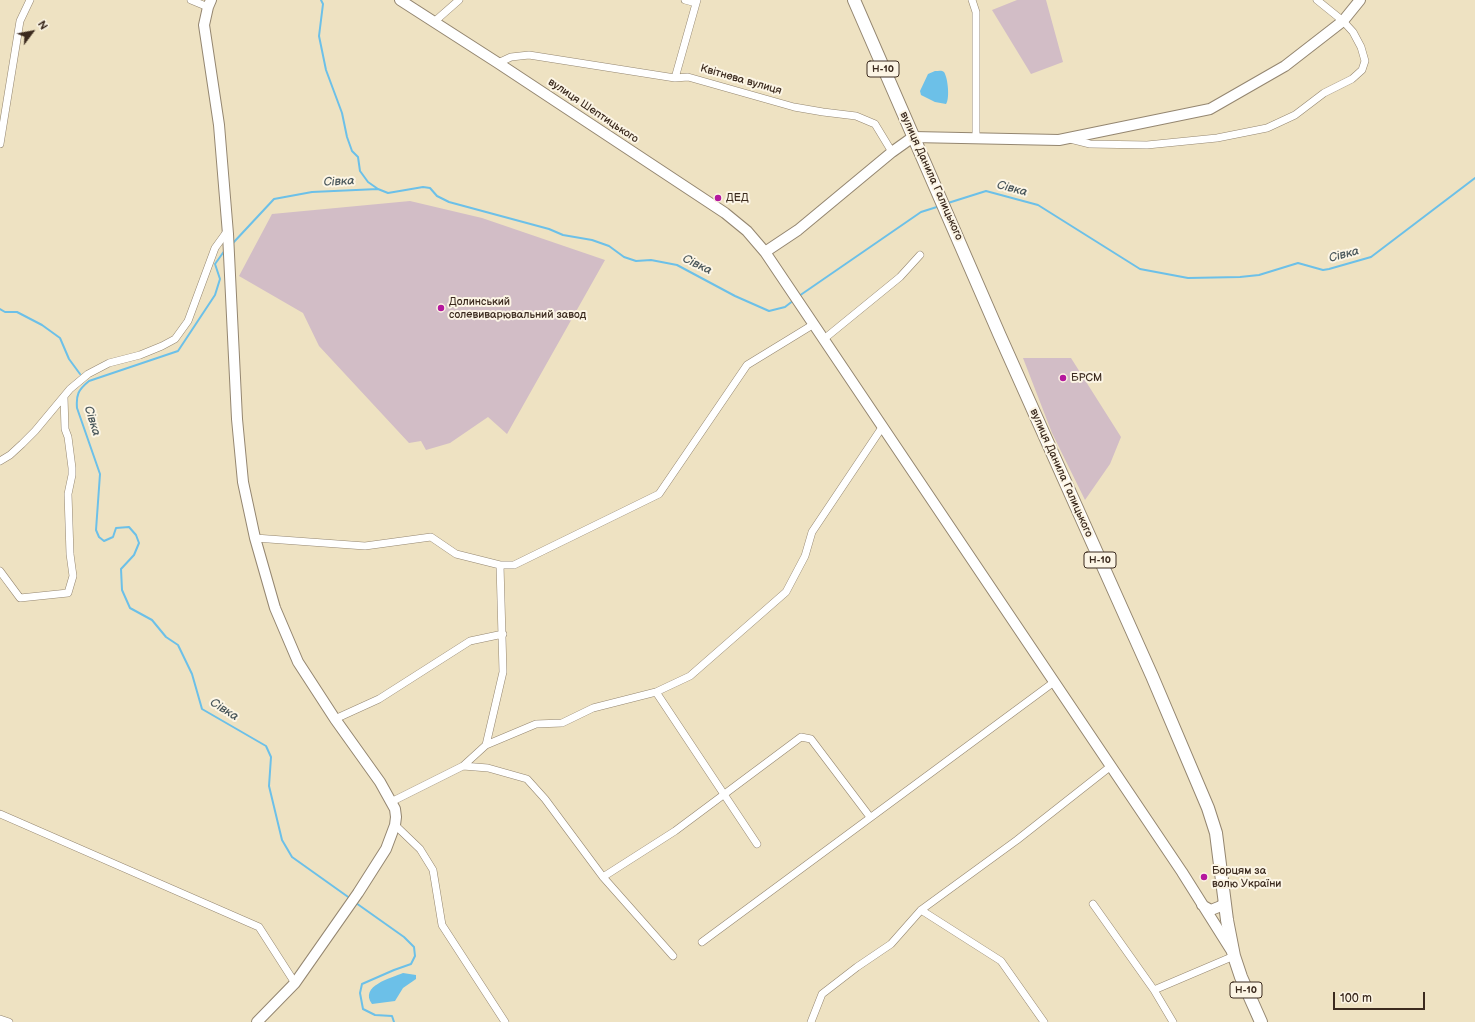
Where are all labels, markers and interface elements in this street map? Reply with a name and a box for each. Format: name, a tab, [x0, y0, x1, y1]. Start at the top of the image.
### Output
north arrow	[12, 12, 52, 52]
text: N	[35, 18, 50, 32]
road number: Н-10	[867, 61, 899, 77]
street label: Квітнева вулиця	[699, 62, 783, 98]
street label: вулиця Шептицького	[545, 76, 641, 146]
street label: вулиця Данила Галицького	[897, 110, 965, 242]
water label: Сівка	[323, 174, 355, 190]
water label: Сівка	[995, 178, 1029, 200]
place label: ДЕД	[726, 191, 749, 205]
marker: ДЕД	[713, 193, 723, 203]
water label: Сівка	[1327, 244, 1361, 266]
water label: Сівка	[680, 252, 714, 278]
place label: Долинський солевиварювальний завод	[449, 295, 586, 321]
marker: Долинський солевиварювальний завод	[436, 303, 446, 313]
place label: БРСМ	[1071, 371, 1102, 385]
marker: БРСМ	[1058, 373, 1068, 383]
water label: Сівка	[81, 404, 103, 438]
street label: вулиця Данила Галицького	[1027, 407, 1095, 539]
road number: Н-10	[1084, 552, 1116, 568]
water label: Сівка	[207, 696, 241, 724]
place label: Борцям за волю України	[1212, 864, 1282, 890]
marker: Борцям за волю України	[1199, 872, 1209, 882]
road number: Н-10	[1230, 982, 1262, 998]
scale bar	[1335, 984, 1427, 1010]
text: 100 m	[1340, 991, 1372, 1006]

